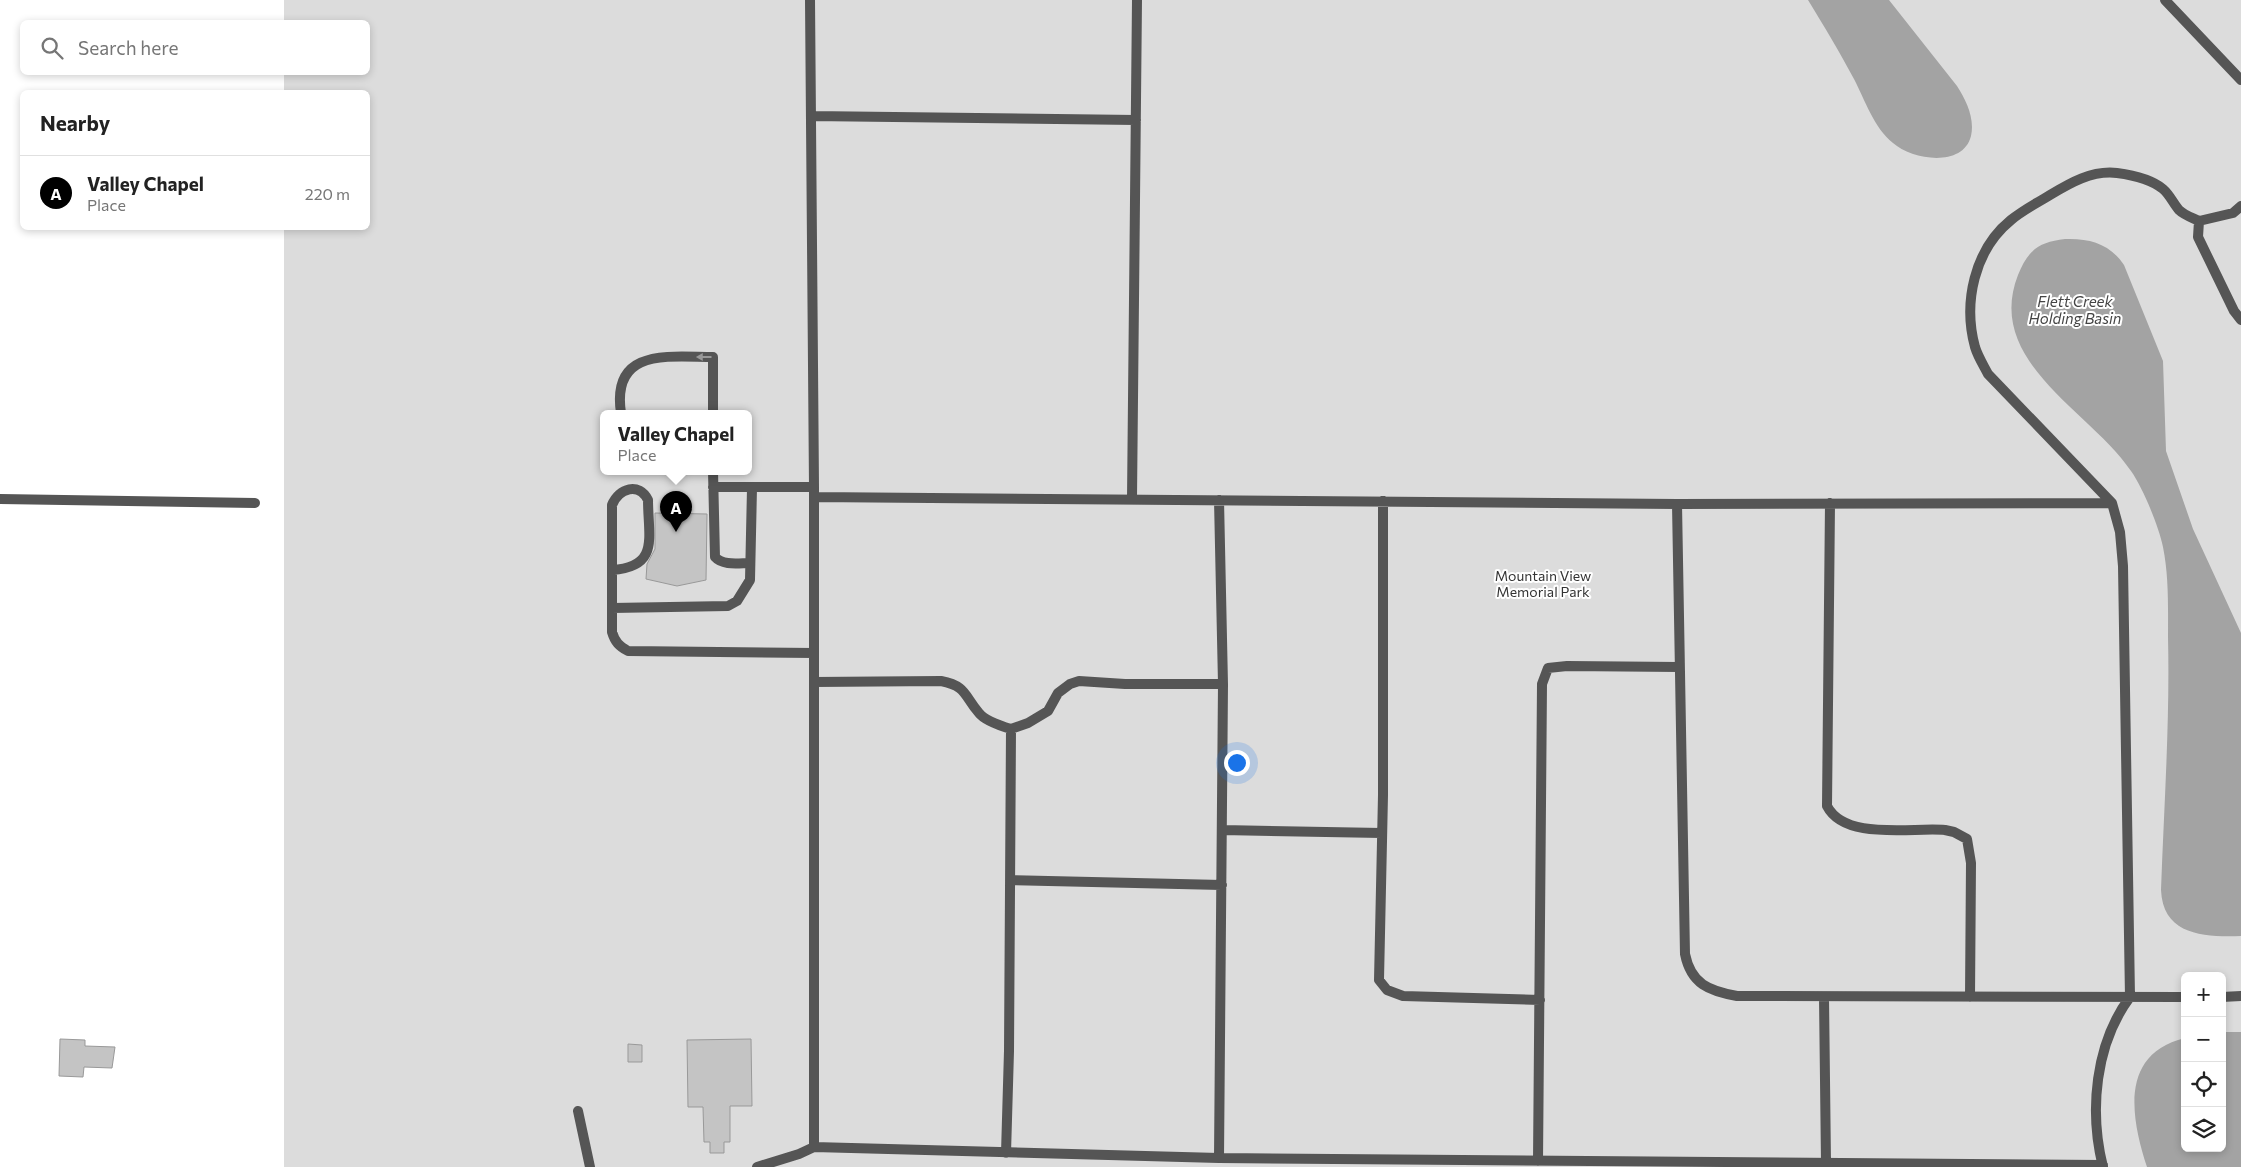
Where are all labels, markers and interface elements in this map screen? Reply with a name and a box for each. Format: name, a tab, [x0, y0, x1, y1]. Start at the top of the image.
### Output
search box	[20, 20, 370, 75]
icon: search	[38, 34, 66, 62]
text: Search here	[78, 36, 178, 59]
text: Nearby	[40, 110, 110, 135]
text: Valley Chapel	[87, 172, 204, 195]
text: A	[50, 184, 62, 203]
text: 220 m	[305, 184, 350, 203]
text: Place	[87, 195, 126, 214]
water label: Flett Creek Holding Basin	[2029, 292, 2121, 327]
one-way arrow	[696, 353, 712, 361]
popup	[600, 410, 752, 475]
text: Valley Chapel	[618, 422, 734, 445]
text: Place	[618, 445, 656, 464]
pin: A	[660, 491, 692, 532]
park label: Mountain View Memorial Park	[1495, 567, 1591, 600]
your location	[1224, 750, 1250, 776]
map controls	[2181, 972, 2226, 1152]
button: +	[2181, 972, 2226, 1017]
button: −	[2181, 1017, 2226, 1062]
button: locate	[2181, 1062, 2226, 1107]
button: layers	[2181, 1107, 2226, 1152]

